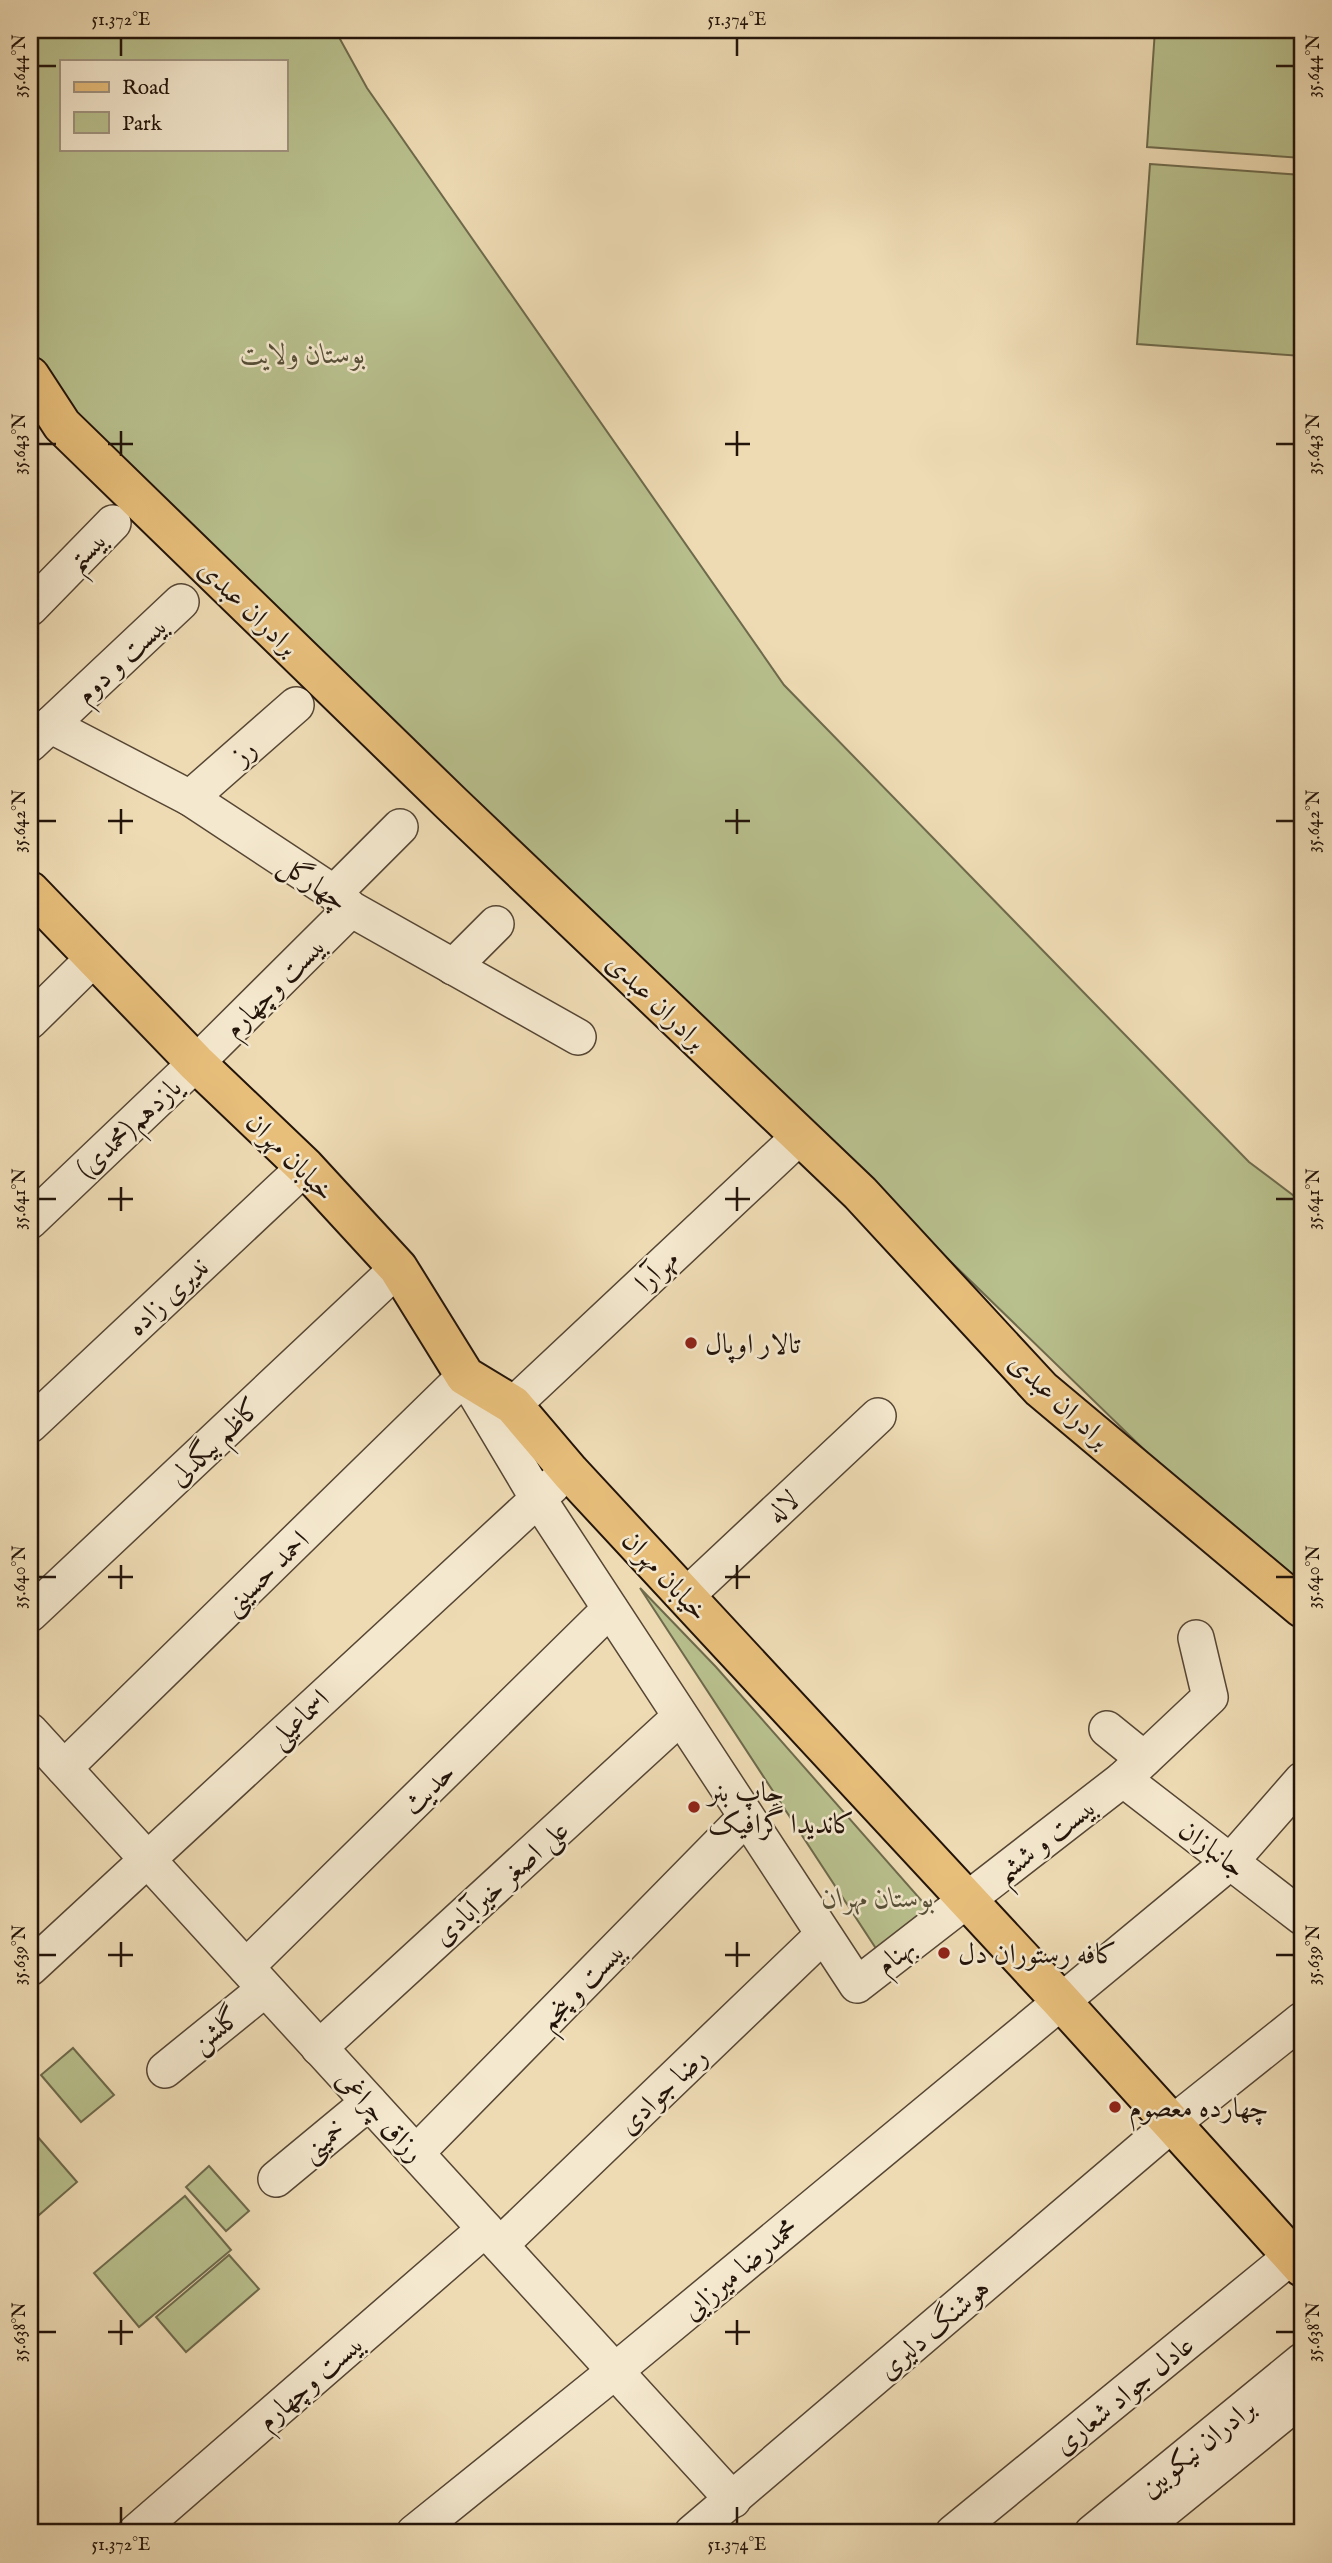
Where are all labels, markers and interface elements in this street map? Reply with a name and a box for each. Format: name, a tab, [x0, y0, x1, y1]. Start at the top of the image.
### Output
text: 51.372°E	[92, 9, 150, 32]
text: 51.374°E	[707, 9, 767, 32]
text: 35.644°N	[9, 34, 32, 98]
text: 35.644°N	[1303, 34, 1326, 98]
legend	[60, 60, 287, 150]
text: Road	[122, 75, 170, 102]
text: Park	[122, 111, 163, 138]
park label: بوستان ولایت	[240, 338, 366, 373]
text: 35.643°N	[9, 413, 32, 475]
text: 35.643°N	[1303, 413, 1326, 475]
street label: بیستم	[60, 523, 122, 586]
street label: برادران عبدی	[190, 552, 305, 665]
street label: بیست و دوم	[69, 609, 180, 716]
street label: رز	[222, 732, 265, 775]
text: 35.642°N	[9, 789, 32, 853]
text: 35.642°N	[1303, 789, 1326, 853]
street label: چهارگل	[271, 847, 354, 920]
street label: بیست وچهارم	[217, 929, 338, 1050]
street label: برادران عبدی	[598, 946, 713, 1059]
street label: یازدهم(محمدی)	[69, 1070, 196, 1192]
street label: خیابان مهران	[237, 1106, 341, 1210]
text: 35.641°N	[9, 1168, 32, 1230]
text: 35.641°N	[1303, 1168, 1326, 1230]
street label: مهرآرا	[628, 1242, 687, 1301]
street label: ندیری زاده	[120, 1251, 217, 1344]
place label: تالار اوپال	[705, 1328, 801, 1364]
marker: تالار اوپال	[683, 1335, 699, 1351]
street label: برادران عبدی	[1000, 1346, 1116, 1458]
street label: کاظم بیگدلی	[161, 1390, 274, 1500]
street label: لاله	[760, 1484, 808, 1532]
street label: احمد حسینی	[216, 1524, 318, 1624]
street label: خیابان مهران	[613, 1524, 715, 1630]
text: 35.640°N	[9, 1545, 32, 1609]
text: 35.640°N	[1303, 1545, 1326, 1609]
street label: اسماعیلی	[262, 1683, 338, 1758]
street label: حدیث	[396, 1756, 463, 1823]
place label: چاپ بنر کاندیدا گرافیک	[705, 1776, 855, 1843]
street label: بیست و ششم	[989, 1790, 1109, 1898]
marker: چاپ بنر کاندیدا گرافیک	[686, 1799, 702, 1815]
street label: علی اصغر خیرآبادی	[426, 1813, 578, 1955]
street label: جانبازان	[1171, 1813, 1252, 1887]
park label: بوستان مهران	[822, 1882, 934, 1917]
text: 35.639°N	[9, 1924, 32, 1985]
text: 35.639°N	[1303, 1924, 1326, 1985]
street label: بهنام	[870, 1931, 926, 1987]
street label: بیست و پنجم	[532, 1935, 639, 2044]
place label: کافه رستوران دل	[958, 1938, 1117, 1973]
marker: کافه رستوران دل	[936, 1945, 952, 1961]
street label: گلشن	[184, 1999, 249, 2062]
street label: رضا جوادی	[612, 2041, 716, 2143]
street label: رزاق چراغی	[327, 2063, 431, 2170]
place label: چهارده معصوم	[1129, 2092, 1269, 2132]
marker: چهارده معصوم	[1107, 2099, 1123, 2115]
street label: خمینی	[294, 2113, 354, 2171]
street label: محمدرضا میرزایی	[675, 2211, 806, 2329]
street label: هوشنگ دلیری	[870, 2270, 998, 2388]
text: 35.638°N	[9, 2302, 32, 2362]
text: 35.638°N	[1303, 2302, 1326, 2362]
street label: بیست وچهارم	[251, 2327, 376, 2443]
street label: عادل جواد شعاری	[1047, 2329, 1202, 2463]
street label: برادران نیکوبین	[1134, 2392, 1264, 2506]
text: 51.372°E	[92, 2534, 150, 2557]
text: 51.374°E	[707, 2534, 767, 2557]

